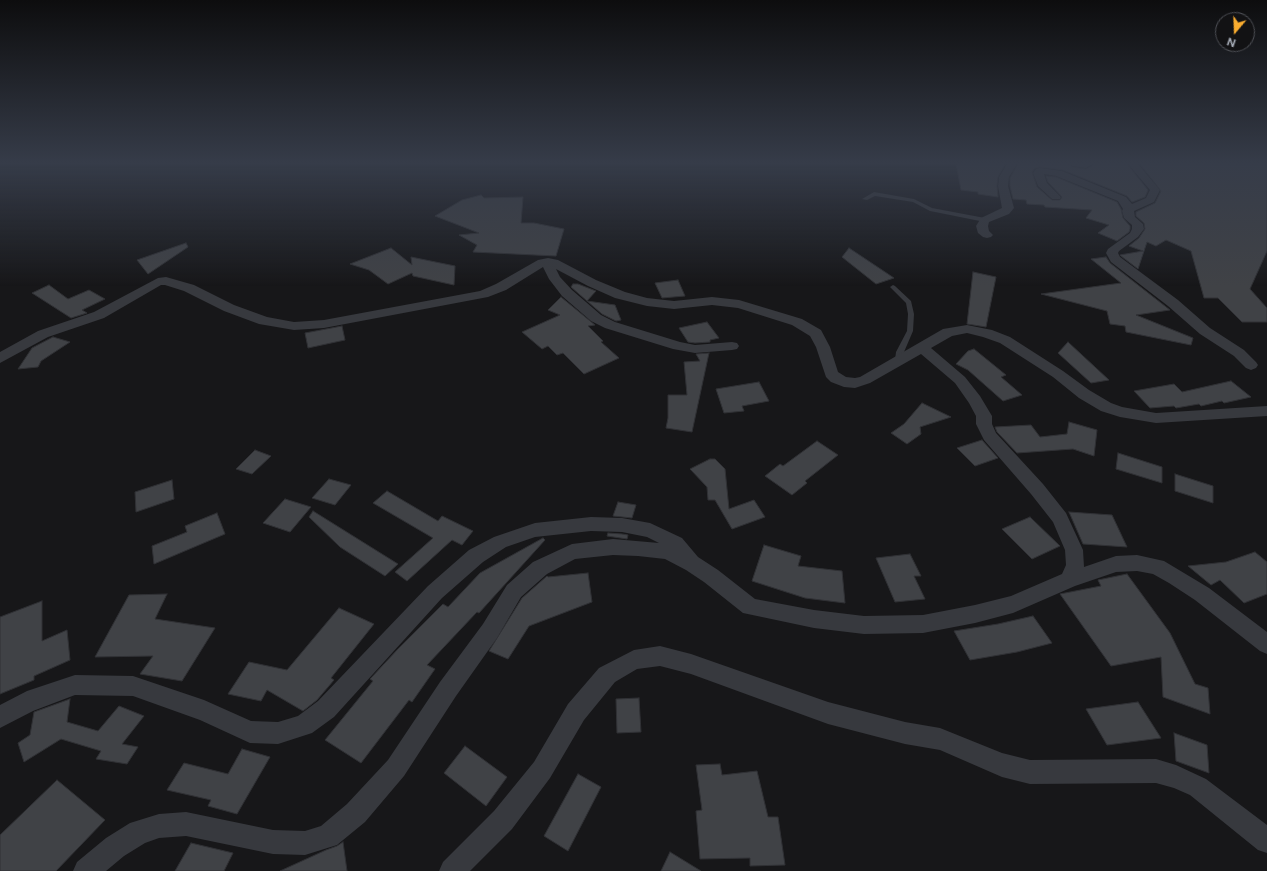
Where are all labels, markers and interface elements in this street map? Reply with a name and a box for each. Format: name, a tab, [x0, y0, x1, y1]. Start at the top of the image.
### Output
north arrow	[1215, 12, 1255, 52]
text: N	[1225, 35, 1237, 49]

